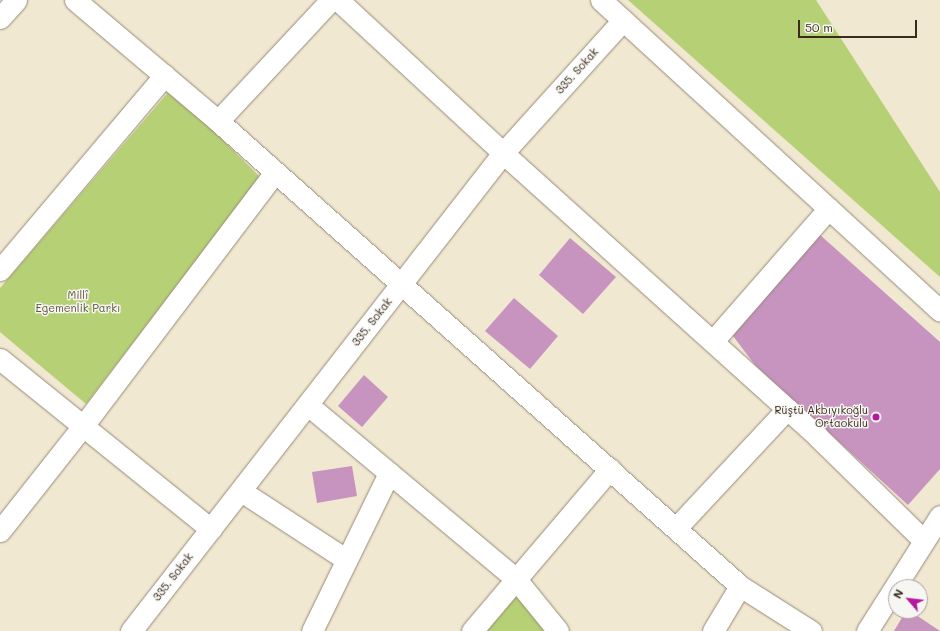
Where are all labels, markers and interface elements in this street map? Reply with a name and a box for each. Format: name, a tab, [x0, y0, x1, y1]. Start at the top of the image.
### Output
scale bar	[800, 12, 919, 38]
text: 50 m	[805, 19, 833, 35]
street label: 335. Sokak	[553, 45, 601, 97]
park label: Millî Egemenlik Parkı	[35, 289, 121, 315]
street label: 335. Sokak	[349, 295, 395, 349]
place label: Rüştü Akbıyıkoğlu Ortaokulu	[775, 404, 868, 430]
marker: Rüştü Akbıyıkoğlu Ortaokulu	[871, 412, 881, 422]
street label: 335. Sokak	[150, 550, 196, 604]
north arrow	[888, 579, 928, 619]
text: N	[889, 586, 906, 601]

